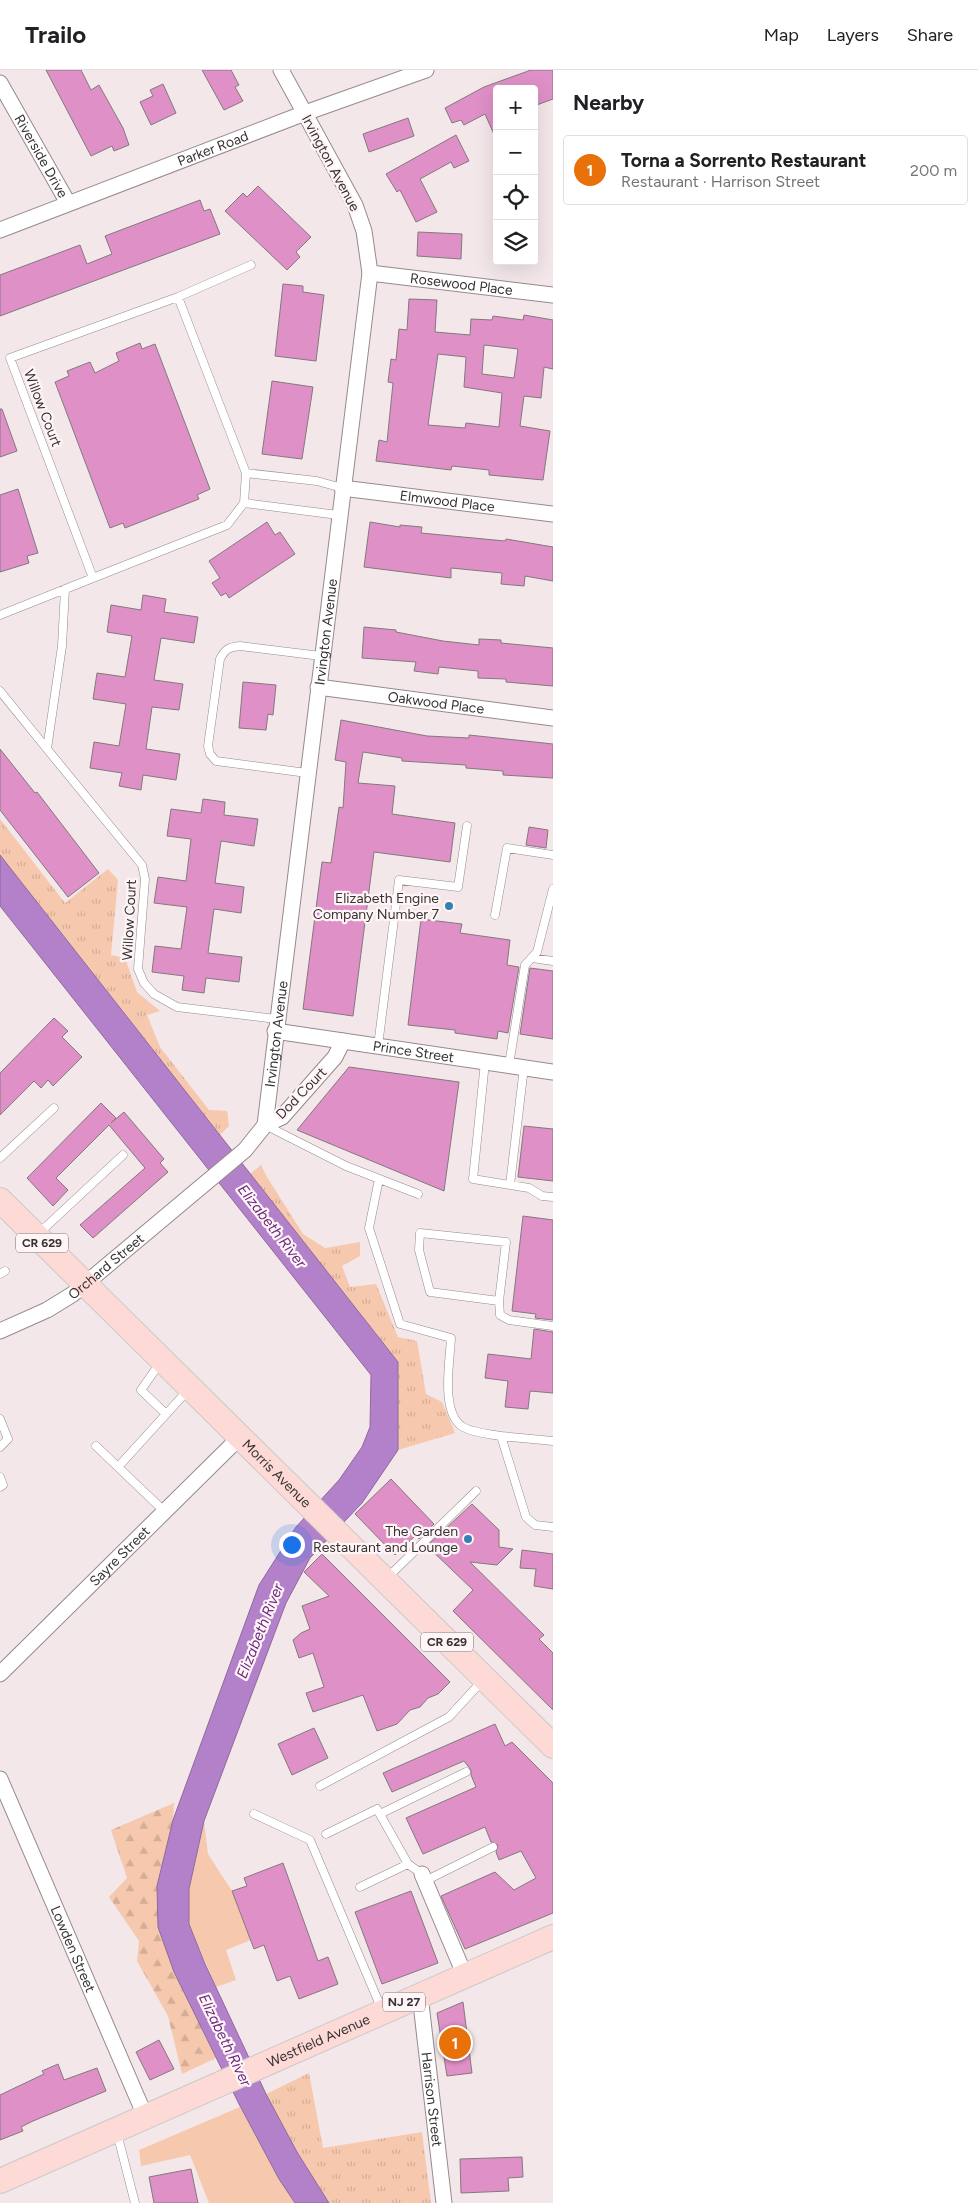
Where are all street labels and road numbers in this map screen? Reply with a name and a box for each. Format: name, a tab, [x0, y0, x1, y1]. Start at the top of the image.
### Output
street label: Riverside Drive	[11, 112, 71, 201]
street label: Irvington Avenue	[298, 112, 363, 215]
street label: Parker Road	[175, 128, 251, 170]
street label: Rosewood Place	[409, 270, 514, 299]
street label: Willow Court	[20, 367, 65, 449]
street label: Elmwood Place	[399, 487, 496, 516]
street label: Irvington Avenue	[311, 578, 341, 686]
street label: Oakwood Place	[387, 688, 486, 718]
street label: Willow Court	[119, 879, 140, 961]
street label: Irvington Avenue	[262, 980, 292, 1088]
street label: Prince Street	[372, 1038, 455, 1066]
street label: Dod Court	[273, 1064, 330, 1123]
street label: Orchard Street	[65, 1230, 148, 1303]
road number: CR 629	[16, 1234, 68, 1252]
street label: Morris Avenue	[238, 1436, 315, 1512]
street label: Sayre Street	[86, 1523, 154, 1590]
road number: CR 629	[421, 1632, 473, 1651]
street label: Lowden Street	[47, 1903, 99, 1995]
road number: NJ 27	[383, 1992, 425, 2011]
street label: Westfield Avenue	[265, 2011, 373, 2071]
street label: Harrison Street	[418, 2051, 445, 2148]

